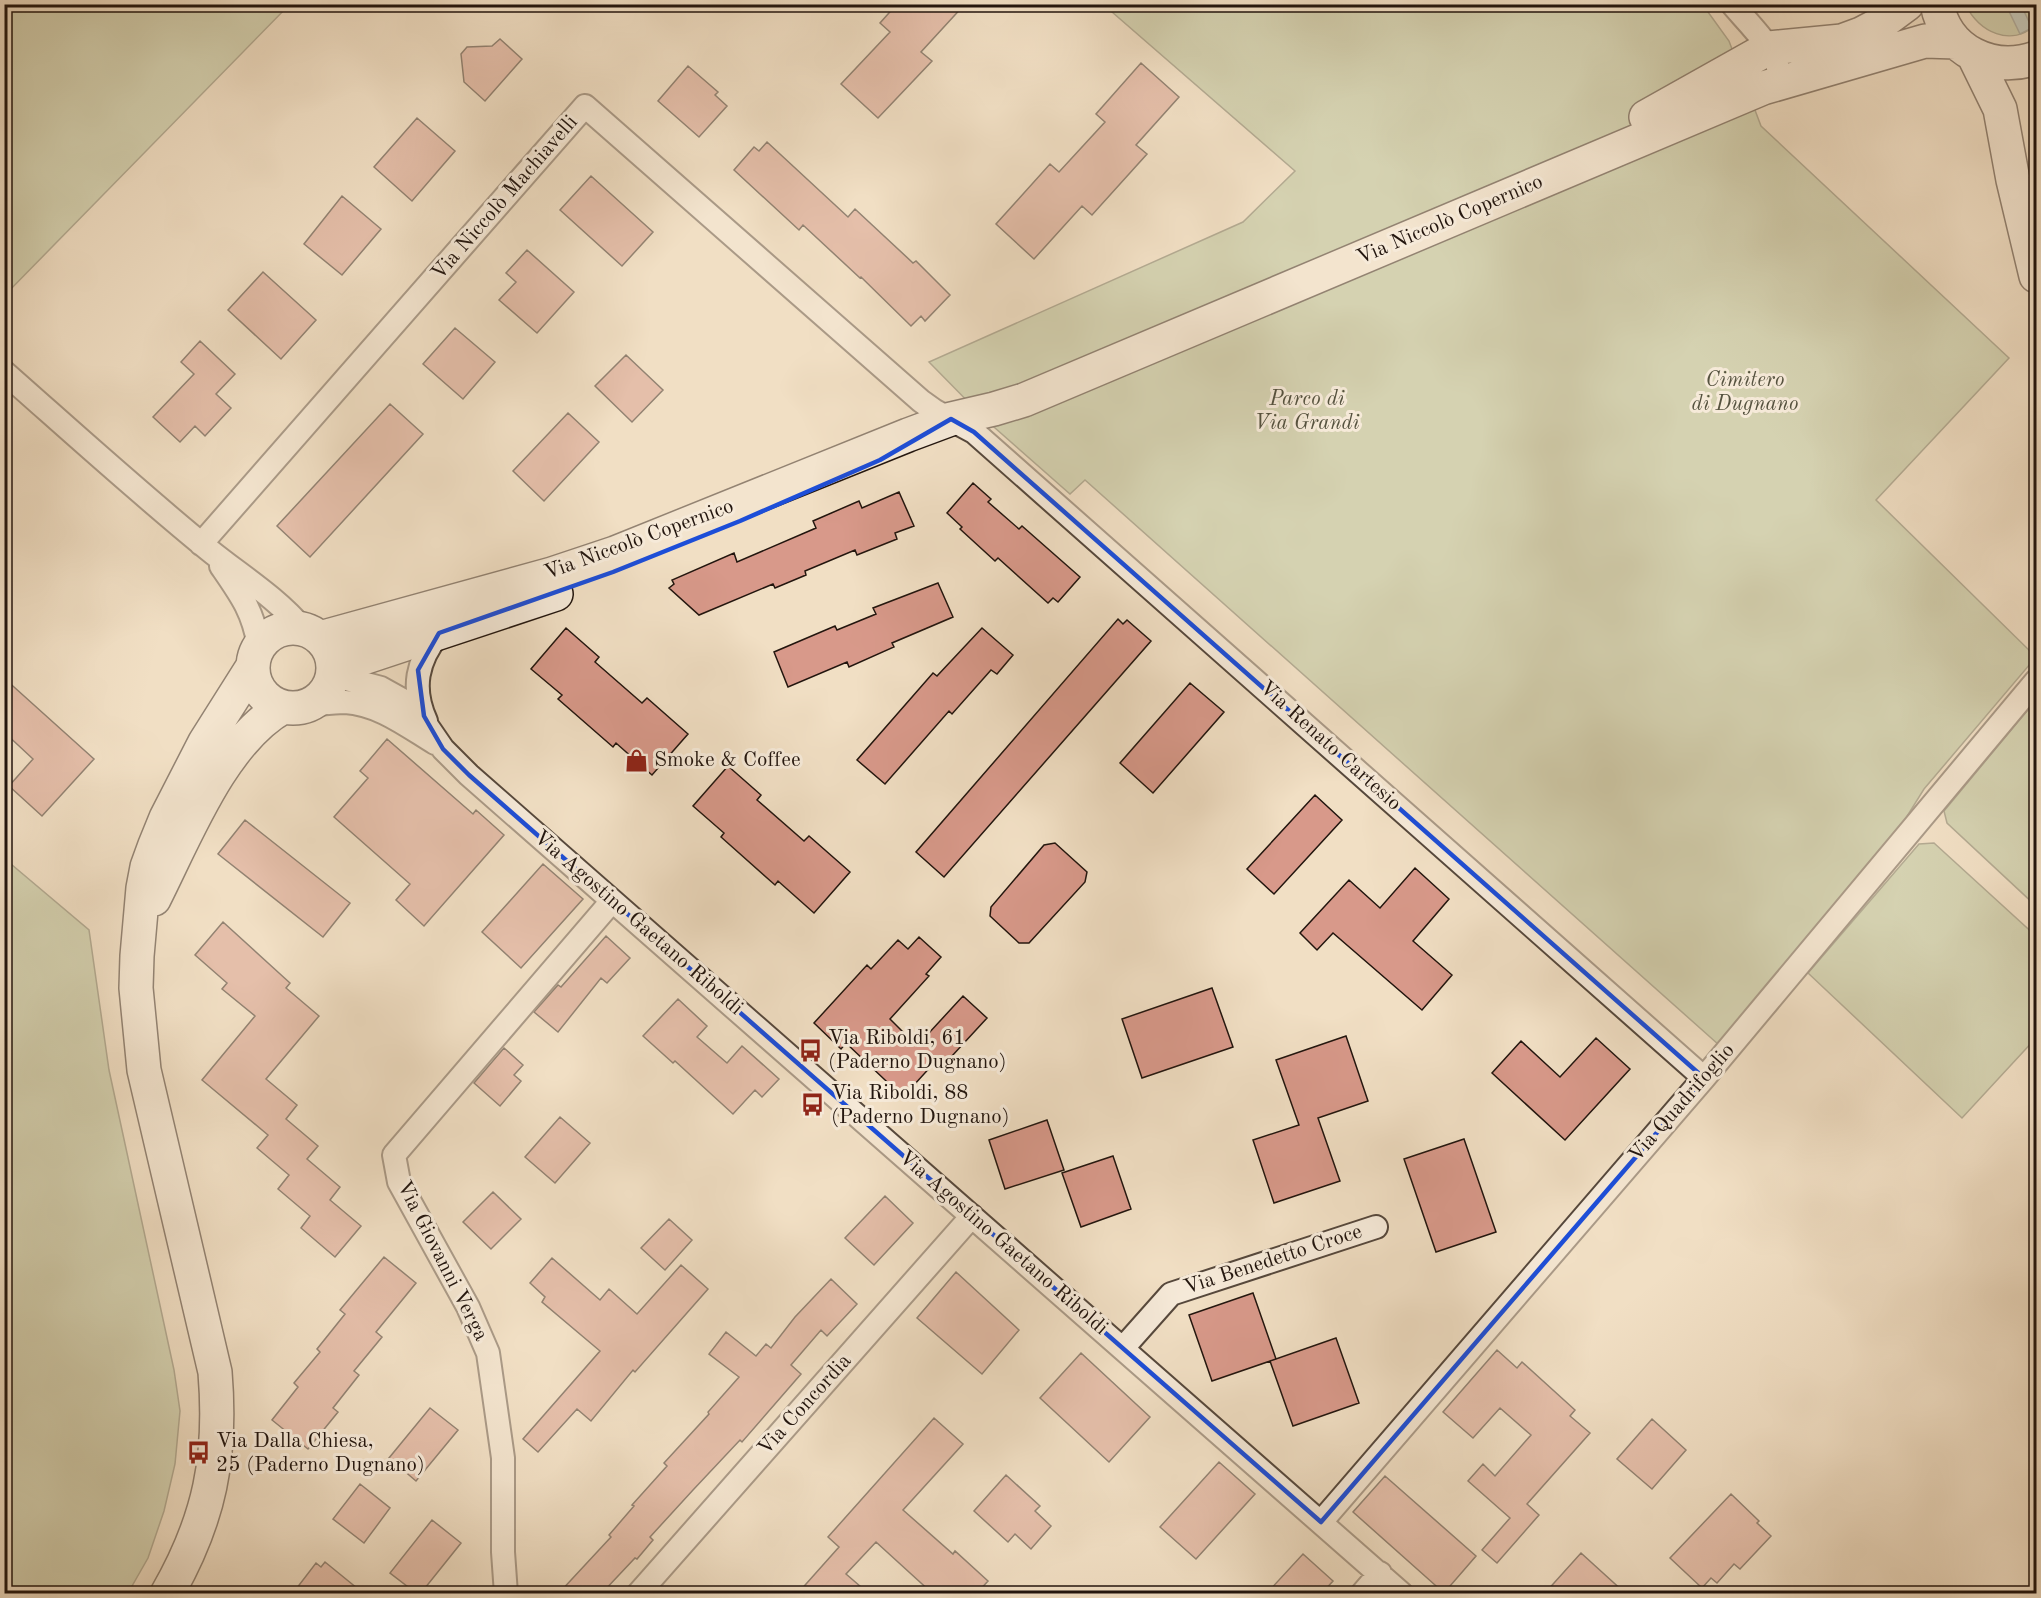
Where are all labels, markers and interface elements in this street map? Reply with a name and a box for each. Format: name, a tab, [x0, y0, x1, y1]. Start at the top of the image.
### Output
street label: Via Niccolò Machiavelli	[428, 112, 582, 284]
street label: Via Niccolò Copernico	[1354, 171, 1546, 269]
park label: Cimitero di Dugnano	[1692, 370, 1798, 415]
park label: Parco di Via Grandi	[1254, 389, 1360, 434]
street label: Via Niccolò Copernico	[541, 496, 737, 584]
street label: Via Renato Cartesio	[1255, 677, 1405, 815]
shop icon: Smoke & Coffee	[623, 747, 649, 773]
place label: Smoke & Coffee	[654, 750, 801, 771]
street label: Via Agostino Gaetano Riboldi	[529, 827, 747, 1019]
place label: Via Riboldi, 61 (Paderno Dugnano)	[828, 1028, 1007, 1073]
bus stop icon: Via Riboldi, 61 (Paderno Dugnano)	[797, 1037, 823, 1063]
street label: Via Quadrifoglio	[1625, 1040, 1739, 1166]
place label: Via Riboldi, 88 (Paderno Dugnano)	[831, 1083, 1010, 1128]
bus stop icon: Via Riboldi, 88 (Paderno Dugnano)	[800, 1092, 826, 1118]
street label: Via Agostino Gaetano Riboldi	[894, 1147, 1112, 1339]
street label: Via Giovanni Verga	[393, 1177, 491, 1345]
street label: Via Benedetto Croce	[1181, 1221, 1365, 1299]
street label: Via Concordia	[754, 1350, 856, 1460]
place label: Via Dalla Chiesa, 25 (Paderno Dugnano)	[216, 1431, 425, 1476]
bus stop icon: Via Dalla Chiesa, 25 (Paderno Dugnano)	[185, 1440, 211, 1466]

